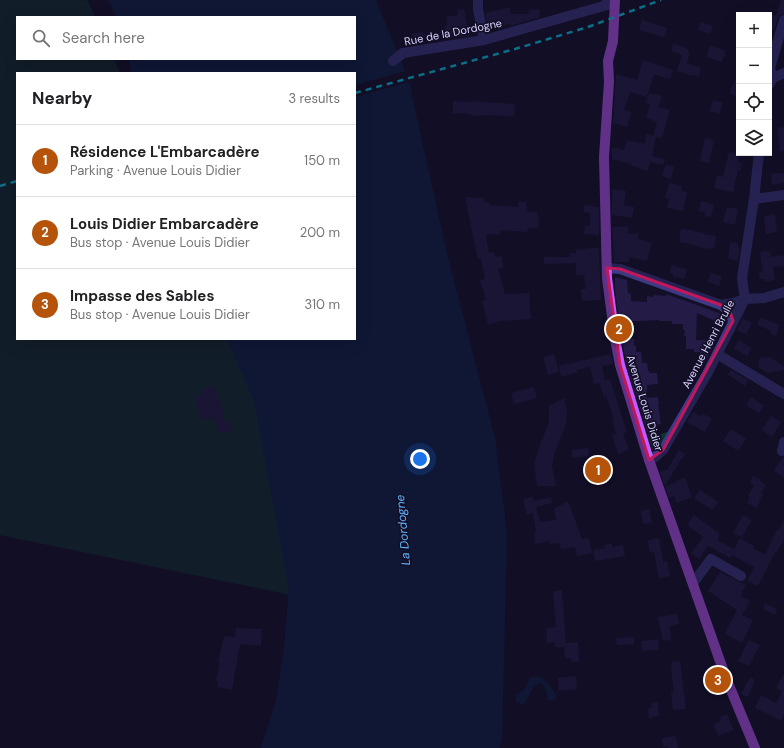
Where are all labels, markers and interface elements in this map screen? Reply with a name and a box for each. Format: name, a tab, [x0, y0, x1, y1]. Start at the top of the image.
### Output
map controls	[736, 12, 772, 156]
button: +	[736, 12, 772, 48]
search box	[16, 16, 356, 60]
street label: Rue de la Dordogne	[403, 16, 503, 48]
icon: search	[30, 27, 52, 49]
text: Search here	[62, 28, 145, 48]
button: −	[736, 48, 772, 84]
button: locate	[736, 84, 772, 120]
text: Nearby	[32, 87, 92, 109]
text: 3 results	[288, 90, 340, 107]
button: layers	[736, 120, 772, 156]
text: Résidence L'Embarcadère	[70, 142, 260, 162]
text: 1	[43, 152, 47, 169]
text: 150 m	[304, 152, 340, 169]
text: Parking · Avenue Louis Didier	[70, 162, 241, 179]
text: Louis Didier Embarcadère	[70, 214, 259, 234]
text: 2	[41, 224, 49, 241]
text: 200 m	[300, 224, 340, 241]
text: Bus stop · Avenue Louis Didier	[70, 234, 250, 251]
text: Impasse des Sables	[70, 286, 214, 306]
text: 3	[41, 296, 49, 313]
text: 310 m	[305, 296, 340, 313]
street label: Avenue Henri Brulle	[679, 297, 737, 391]
text: Bus stop · Avenue Louis Didier	[70, 306, 250, 323]
pin: 2	[606, 314, 632, 344]
street label: Avenue Louis Didier	[624, 353, 666, 453]
your location	[410, 449, 430, 469]
pin: 1	[585, 455, 611, 485]
water label: La Dordogne	[392, 494, 414, 566]
pin: 3	[705, 665, 731, 695]

